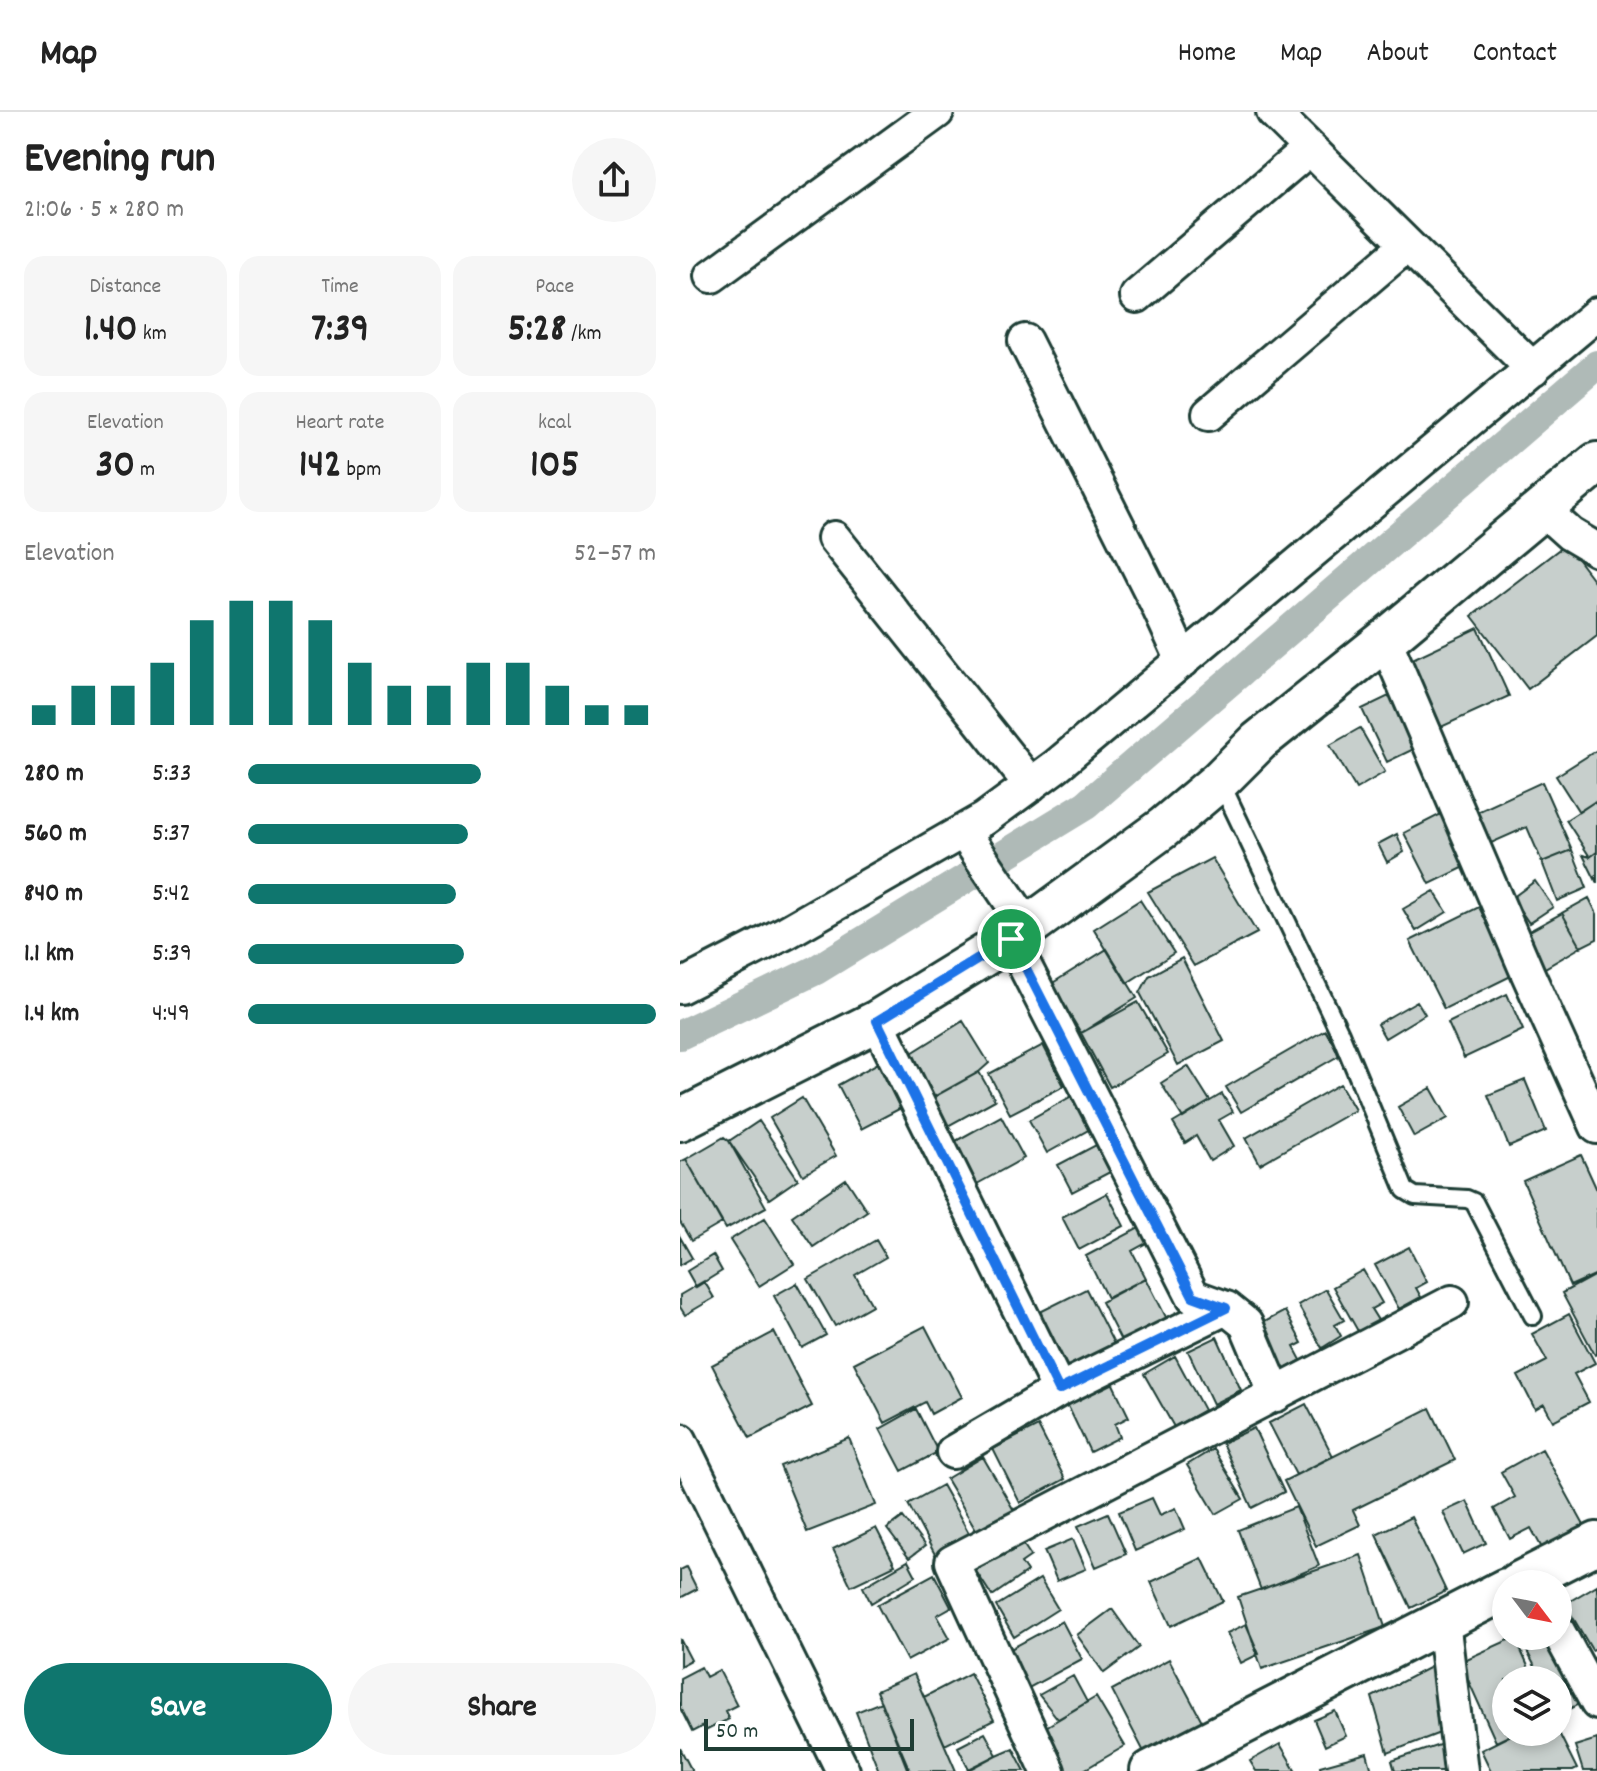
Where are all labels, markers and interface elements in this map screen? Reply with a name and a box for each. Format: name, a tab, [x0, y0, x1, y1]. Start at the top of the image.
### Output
text: Map	[40, 28, 98, 83]
text: Home	[1178, 35, 1236, 75]
text: Map	[1280, 35, 1322, 75]
text: About	[1366, 35, 1429, 75]
text: Contact	[1473, 35, 1557, 75]
text: Evening run	[24, 130, 215, 193]
button: share	[572, 138, 656, 222]
text: 21:06 · 5 × 280 m	[24, 192, 184, 229]
text: Distance	[89, 272, 161, 303]
text: Time	[321, 272, 359, 303]
text: Pace	[535, 272, 574, 303]
text: 1.40	[84, 303, 138, 360]
text: 7:39	[311, 303, 369, 360]
text: 5:28	[508, 303, 566, 360]
text: km	[138, 319, 167, 350]
text: /km	[566, 319, 602, 350]
text: Elevation	[87, 408, 164, 439]
text: Heart rate	[296, 408, 384, 439]
text: kcal	[538, 408, 571, 439]
text: 30	[95, 439, 135, 496]
text: 142	[299, 439, 342, 496]
text: 105	[530, 439, 579, 496]
text: m	[135, 455, 155, 486]
text: bpm	[342, 455, 381, 486]
text: Elevation	[24, 536, 114, 573]
text: 52–57 m	[574, 536, 656, 573]
text: 280 m	[24, 756, 84, 793]
text: 5:33	[152, 756, 191, 793]
text: 560 m	[24, 816, 87, 853]
text: 5:37	[152, 816, 190, 853]
text: 840 m	[24, 876, 83, 913]
text: 5:42	[152, 876, 191, 913]
pin	[977, 905, 1045, 973]
icon: arrive	[989, 917, 1033, 961]
text: 1.1 km	[24, 936, 74, 973]
text: 5:39	[152, 936, 192, 973]
text: 1.4 km	[24, 996, 79, 1033]
text: 4:49	[152, 996, 190, 1033]
north arrow	[1492, 1570, 1572, 1650]
map controls	[1492, 1570, 1572, 1746]
button: Save	[24, 1663, 332, 1755]
button: Share	[348, 1663, 656, 1755]
button: layers	[1492, 1666, 1572, 1746]
scale bar	[704, 1715, 914, 1751]
text: 50 m	[716, 1717, 758, 1748]

